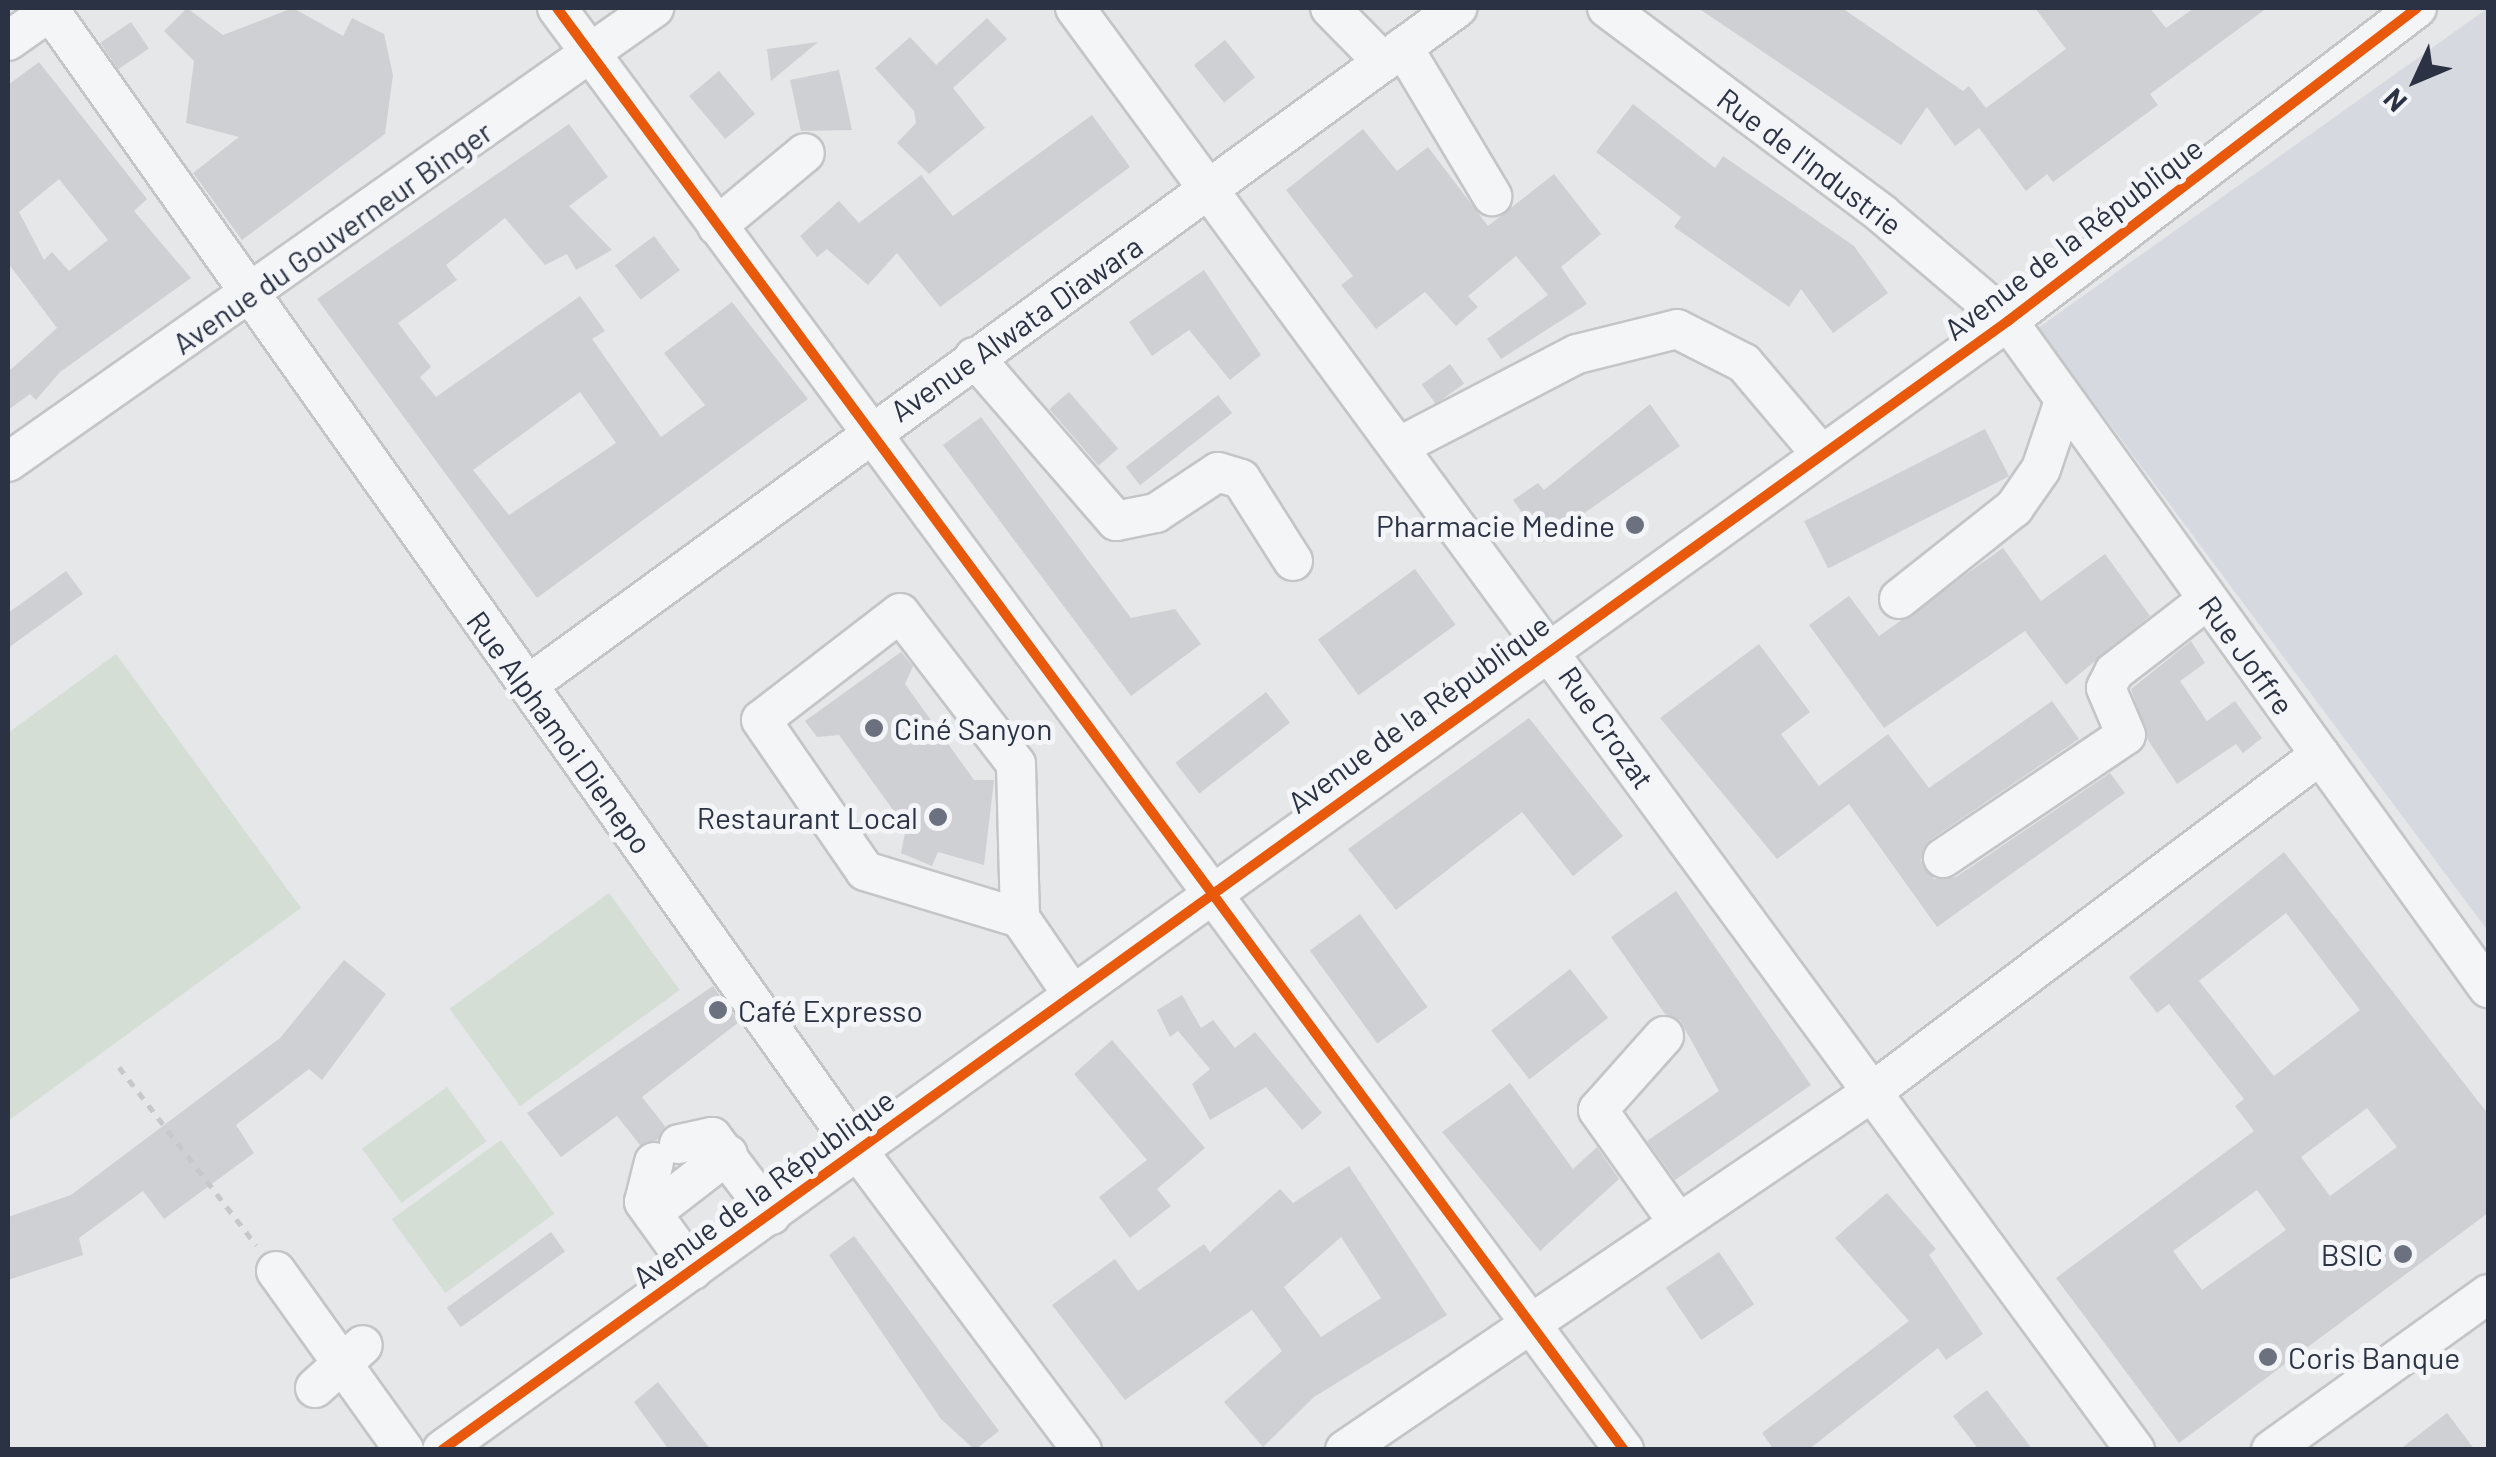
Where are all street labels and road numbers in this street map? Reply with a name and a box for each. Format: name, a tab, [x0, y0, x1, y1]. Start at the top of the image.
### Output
street label: Rue de l'Industrie	[1711, 80, 1909, 242]
street label: Avenue du Gouverneur Binger	[165, 113, 499, 361]
street label: Avenue de la République	[1937, 129, 2209, 347]
street label: Avenue Alwata Diawara	[883, 227, 1149, 429]
street label: Rue Joffre	[2192, 589, 2302, 721]
street label: Rue Alphamoi Dienepo	[460, 604, 660, 860]
street label: Avenue de la République	[1280, 606, 1556, 820]
street label: Rue Crozat	[1552, 659, 1662, 795]
street label: Avenue de la République	[625, 1081, 901, 1295]

